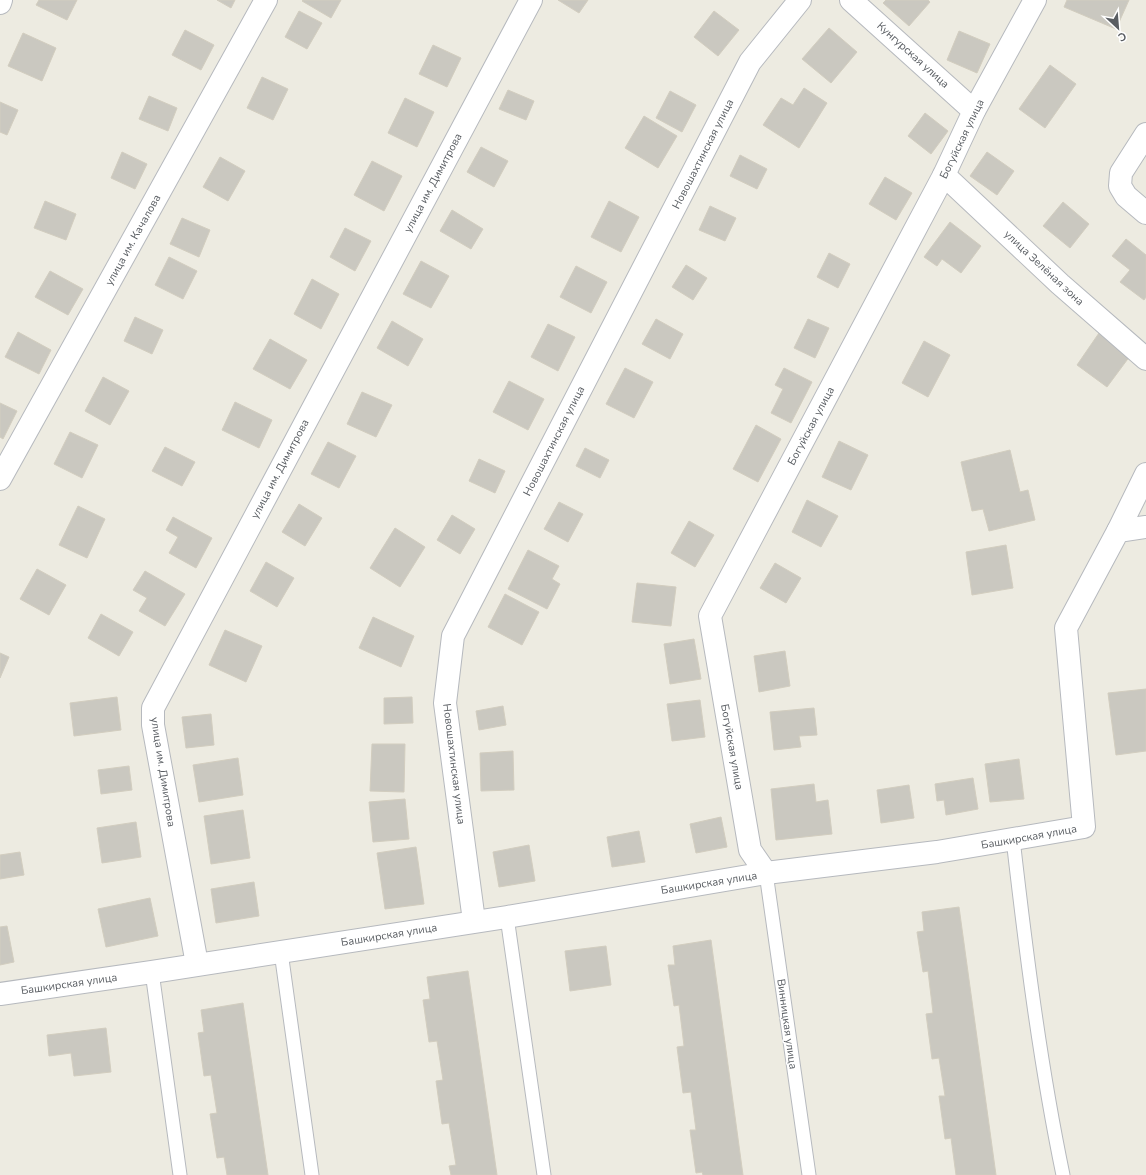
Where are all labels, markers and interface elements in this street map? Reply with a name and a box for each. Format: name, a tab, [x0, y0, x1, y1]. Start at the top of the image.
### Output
north arrow	[1098, 8, 1138, 48]
street label: Кунгурская улица	[874, 19, 952, 92]
text: С	[1115, 28, 1129, 45]
street label: Новошахтинская улица	[669, 96, 737, 212]
street label: Богуйская улица	[936, 97, 988, 181]
street label: улица им. Димитрова	[400, 131, 466, 235]
street label: улица им. Качалова	[102, 192, 164, 288]
street label: улица Зелёная зона	[1001, 227, 1087, 309]
street label: Новошахтинская улица	[520, 383, 588, 499]
street label: Богуйская улица	[784, 384, 838, 468]
street label: улица им. Димитрова	[247, 417, 313, 521]
street label: Новошахтинская улица	[439, 703, 469, 825]
street label: Богуйская улица	[717, 703, 747, 791]
street label: улица им. Димитрова	[147, 716, 179, 828]
street label: Башкирская улица	[980, 821, 1078, 853]
street label: Башкирская улица	[660, 868, 758, 898]
street label: Башкирская улица	[340, 920, 438, 950]
street label: Башкирская улица	[20, 970, 118, 998]
street label: Винницкая улица	[773, 978, 801, 1070]

